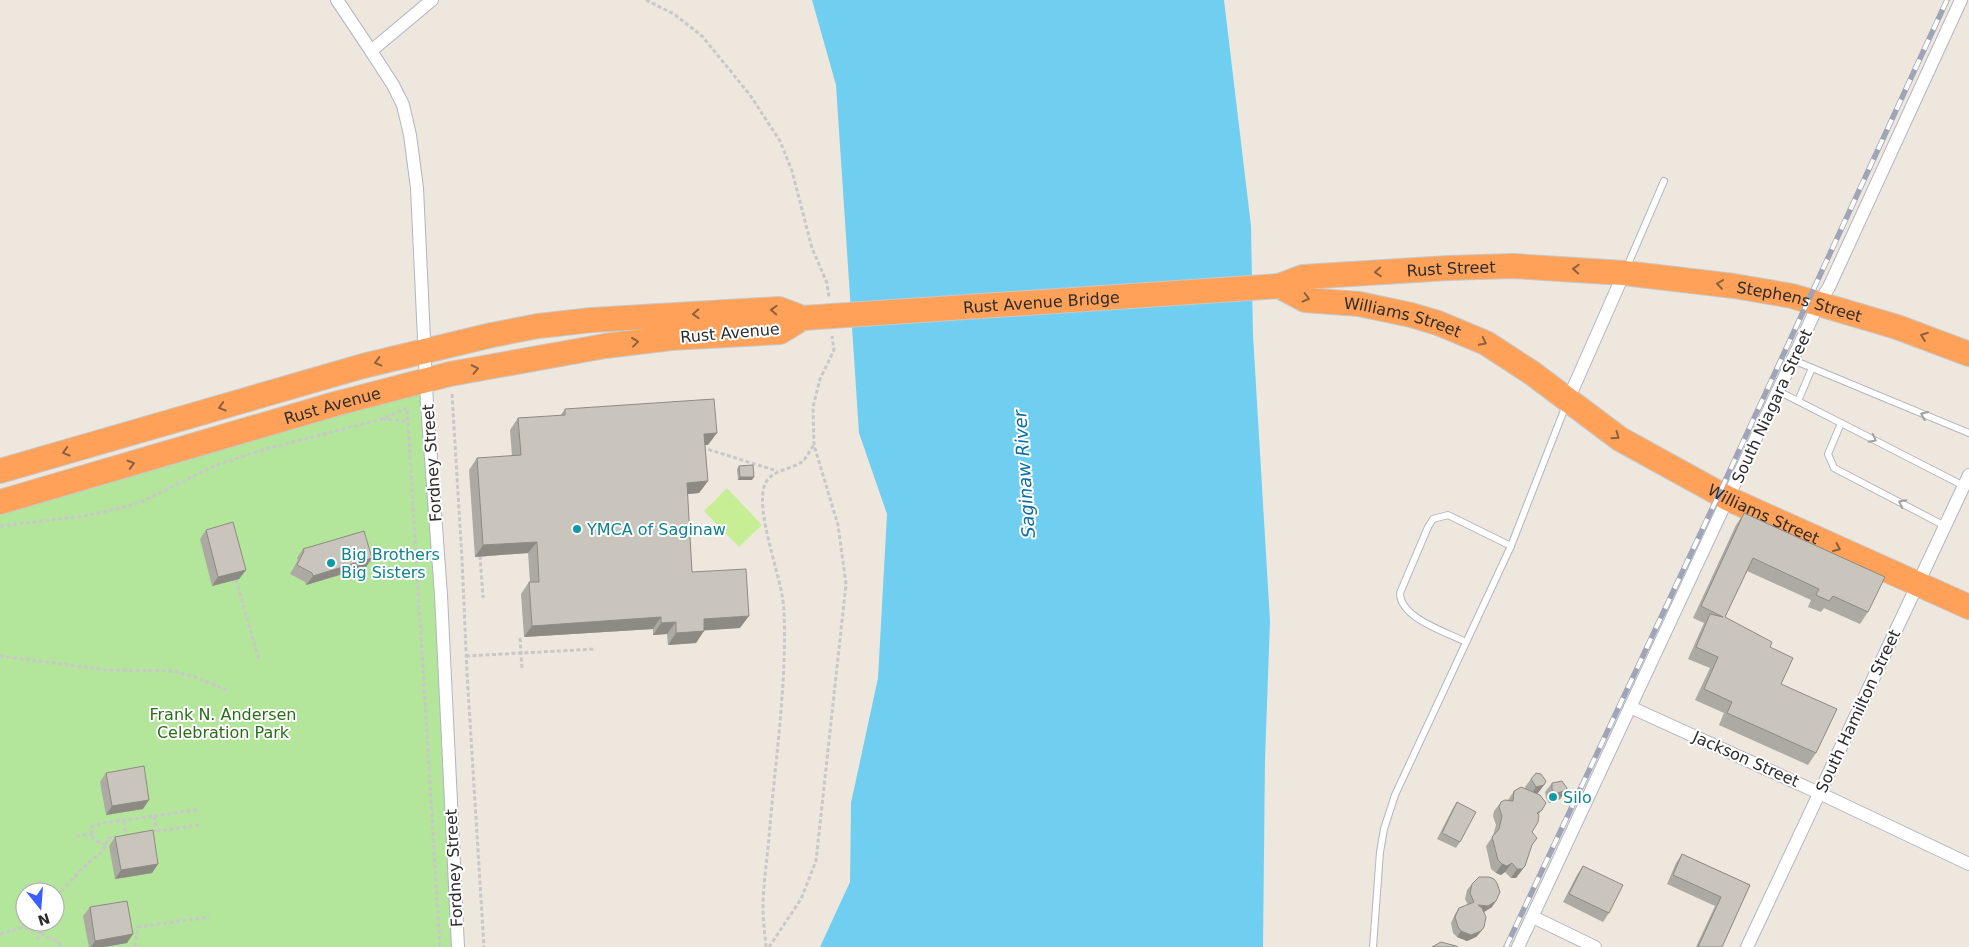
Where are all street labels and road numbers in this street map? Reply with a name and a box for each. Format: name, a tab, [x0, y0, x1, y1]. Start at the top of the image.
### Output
street label: Rust Street	[1406, 257, 1496, 280]
street label: Stephens Street	[1735, 277, 1864, 326]
street label: Rust Avenue Bridge	[963, 287, 1120, 317]
street label: Williams Street	[1343, 293, 1464, 341]
street label: Rust Avenue	[680, 319, 780, 347]
street label: South Niagara Street	[1728, 326, 1816, 486]
street label: Rust Avenue	[282, 383, 383, 428]
street label: Fordney Street	[418, 403, 446, 523]
street label: Williams Street	[1705, 480, 1822, 548]
street label: South Hamilton Street	[1812, 626, 1904, 796]
street label: Jackson Street	[1689, 727, 1802, 791]
street label: Fordney Street	[441, 809, 467, 927]

